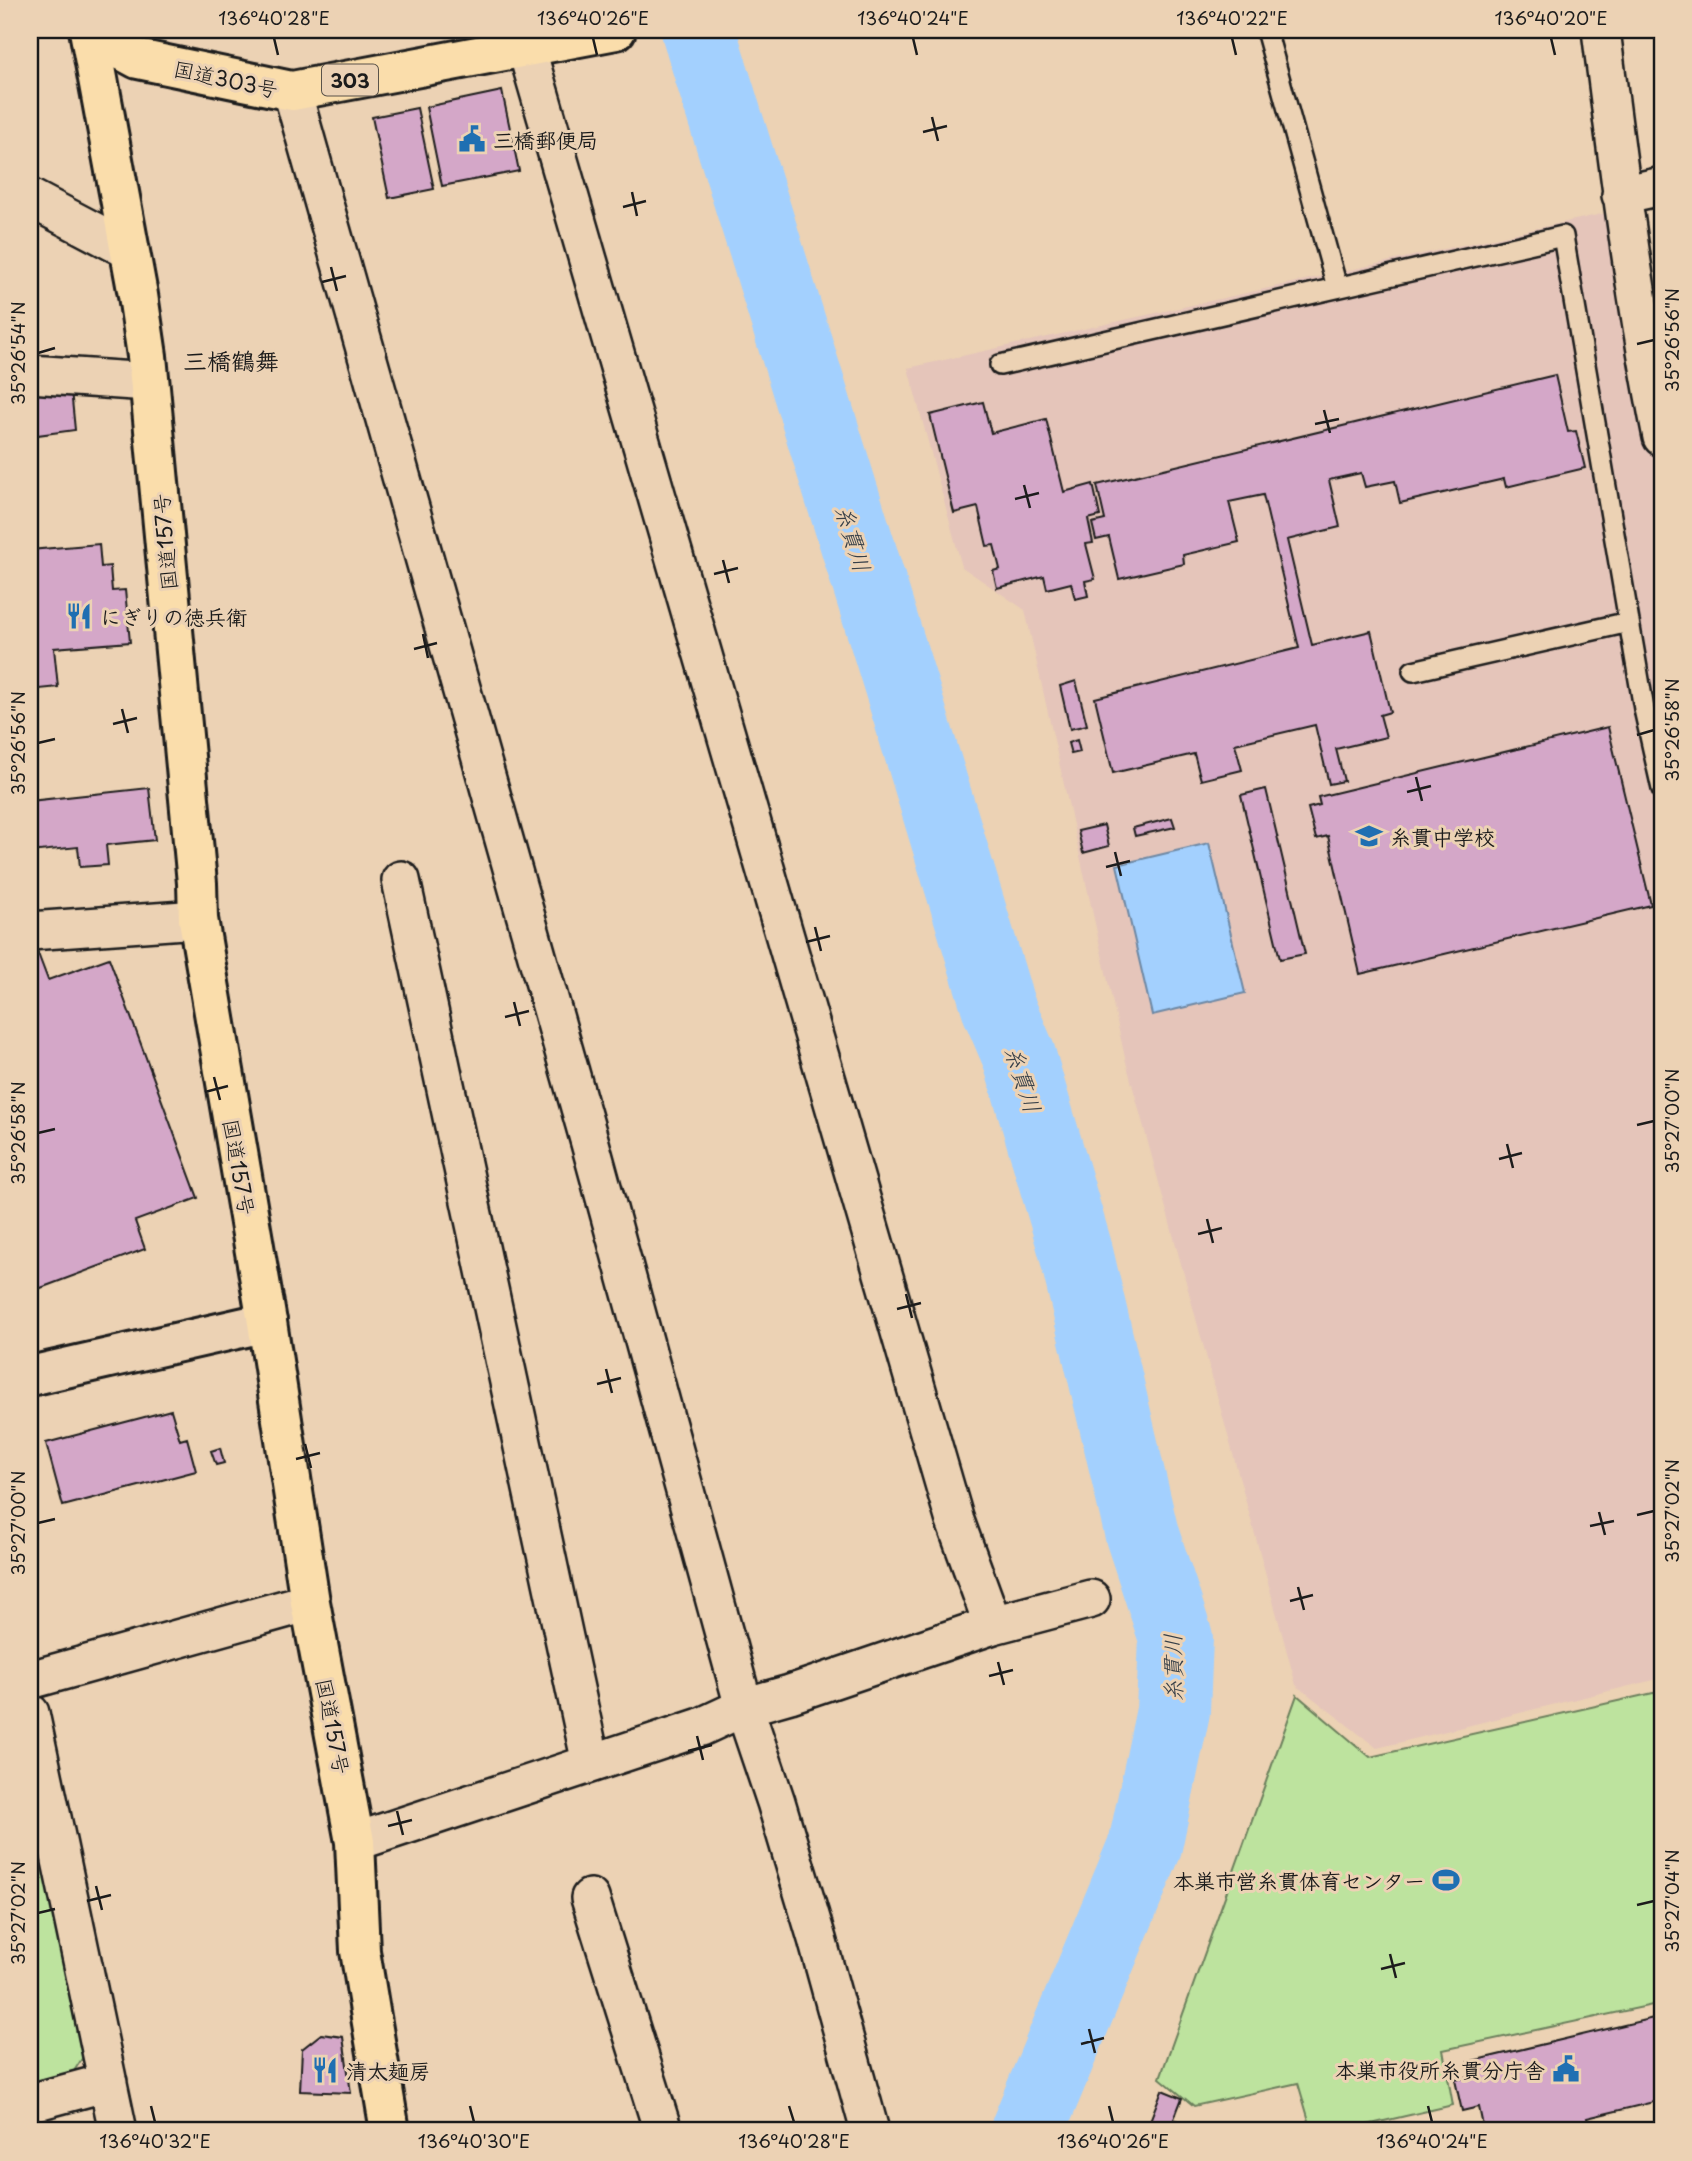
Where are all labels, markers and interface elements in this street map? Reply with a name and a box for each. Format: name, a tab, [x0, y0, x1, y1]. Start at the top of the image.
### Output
text: 136°40'28"E	[218, 4, 330, 31]
text: 136°40'26"E	[537, 4, 649, 31]
text: 136°40'24"E	[857, 4, 969, 31]
text: 136°40'22"E	[1176, 4, 1288, 31]
text: 136°40'20"E	[1494, 4, 1608, 31]
street label: 国道303号	[171, 51, 281, 105]
road number: 303	[322, 64, 378, 96]
place label: 三橋郵便局	[493, 123, 598, 155]
public building icon: 三橋郵便局	[457, 124, 487, 154]
text: 35°26'56"N	[1658, 288, 1685, 392]
text: 35°26'54"N	[4, 301, 31, 405]
district label: 三橋鶴舞	[183, 342, 279, 378]
street label: 国道157号	[144, 492, 184, 592]
water label: 糸貫川	[827, 500, 881, 576]
place label: にぎりの徳兵衛	[100, 600, 247, 632]
restaurant icon: にぎりの徳兵衛	[64, 601, 94, 631]
text: 35°26'58"N	[1658, 678, 1685, 782]
text: 35°26'56"N	[4, 691, 31, 795]
place label: 糸貫中学校	[1390, 820, 1495, 852]
school or university icon: 糸貫中学校	[1354, 821, 1384, 851]
water label: 糸貫川	[997, 1041, 1051, 1117]
text: 35°27'00"N	[1658, 1068, 1685, 1174]
text: 35°26'58"N	[4, 1081, 31, 1185]
street label: 国道157号	[216, 1116, 264, 1218]
text: 35°27'02"N	[1658, 1459, 1685, 1563]
text: 35°27'00"N	[4, 1470, 31, 1576]
water label: 糸貫川	[1154, 1633, 1190, 1703]
street label: 国道157号	[309, 1675, 359, 1777]
text: 35°27'04"N	[1658, 1849, 1685, 1953]
text: 35°27'02"N	[4, 1861, 31, 1965]
place label: 本巣市営糸貫体育センター	[1173, 1864, 1425, 1896]
sports icon: 本巣市営糸貫体育センター	[1431, 1865, 1461, 1895]
place label: 本巣市役所糸貫分庁舎	[1335, 2053, 1545, 2085]
place label: 清太麺房	[346, 2054, 430, 2086]
public building icon: 本巣市役所糸貫分庁舎	[1551, 2054, 1581, 2084]
restaurant icon: 清太麺房	[310, 2055, 340, 2085]
text: 136°40'32"E	[99, 2127, 211, 2154]
text: 136°40'30"E	[418, 2127, 530, 2154]
text: 136°40'28"E	[738, 2127, 850, 2154]
text: 136°40'26"E	[1057, 2127, 1169, 2154]
text: 136°40'24"E	[1376, 2127, 1488, 2154]

